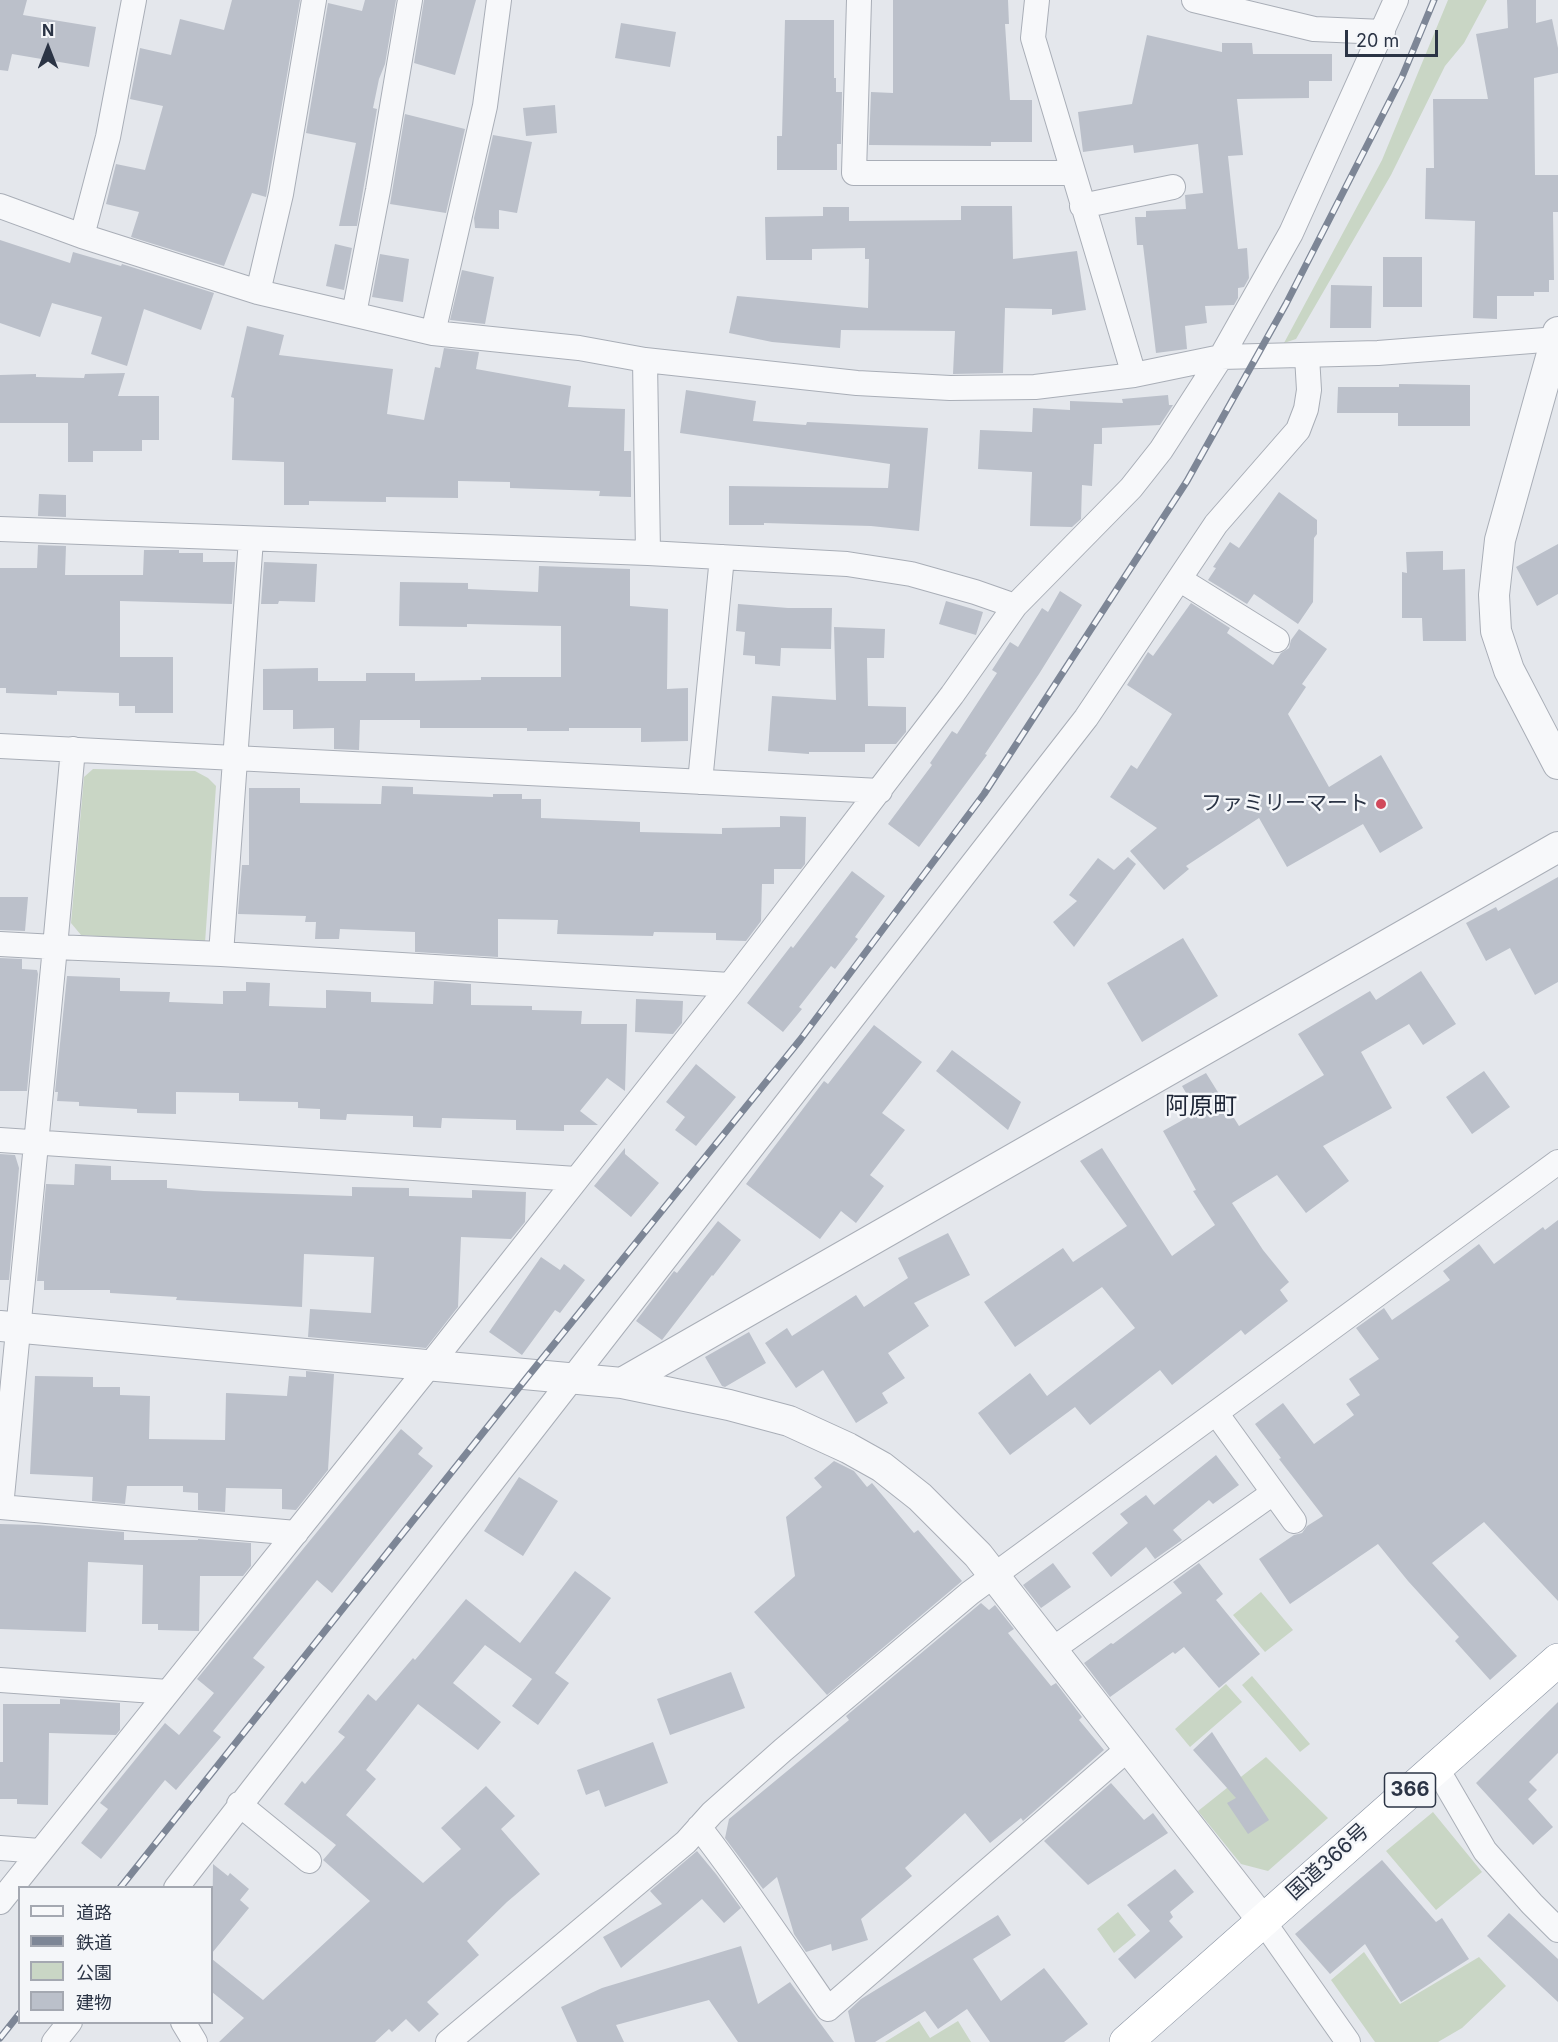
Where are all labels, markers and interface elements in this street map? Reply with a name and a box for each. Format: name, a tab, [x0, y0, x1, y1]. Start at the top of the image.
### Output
north arrow	[18, 18, 78, 78]
scale bar	[1348, 18, 1441, 56]
text: N	[42, 20, 54, 40]
text: 20 m	[1356, 30, 1399, 51]
place label: ファミリーマート	[1201, 791, 1369, 817]
marker: ファミリーマート	[1374, 797, 1388, 811]
district label: 阿原町	[1165, 1093, 1237, 1121]
road number: 366	[1384, 1773, 1436, 1807]
street label: 国道366号	[1282, 1819, 1374, 1905]
legend	[18, 1886, 213, 2024]
text: 道路	[76, 1902, 112, 1923]
text: 鉄道	[76, 1932, 112, 1953]
text: 公園	[76, 1962, 112, 1983]
text: 建物	[76, 1992, 112, 2013]

